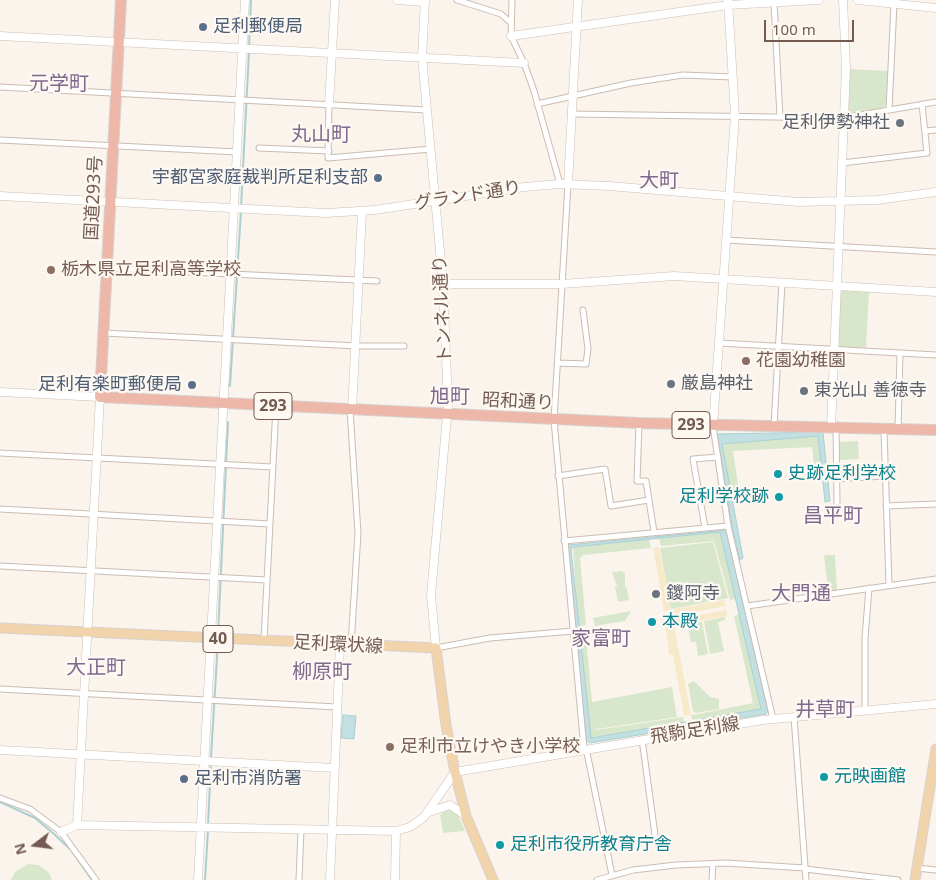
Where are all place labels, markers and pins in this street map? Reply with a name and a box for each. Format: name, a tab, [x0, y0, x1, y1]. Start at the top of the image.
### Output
place label: 足利郵便局	[213, 16, 303, 38]
marker: 足利郵便局	[197, 21, 209, 33]
place label: 足利伊勢神社	[782, 112, 890, 134]
marker: 足利伊勢神社	[894, 117, 906, 129]
place label: 宇都宮家庭裁判所足利支部	[152, 167, 368, 189]
marker: 宇都宮家庭裁判所足利支部	[372, 172, 384, 184]
place label: 栃木県立足利高等学校	[61, 259, 241, 281]
marker: 栃木県立足利高等学校	[45, 264, 57, 276]
place label: 花園幼稚園	[756, 350, 846, 372]
marker: 花園幼稚園	[740, 355, 752, 367]
place label: 厳島神社	[681, 373, 753, 395]
place label: 足利有楽町郵便局	[38, 374, 182, 396]
marker: 厳島神社	[665, 378, 677, 390]
marker: 足利有楽町郵便局	[186, 379, 198, 391]
place label: 東光山 善徳寺	[814, 380, 927, 402]
marker: 東光山 善徳寺	[798, 385, 810, 397]
place label: 史跡足利学校	[788, 463, 896, 485]
marker: 史跡足利学校	[772, 468, 784, 480]
place label: 足利学校跡	[679, 486, 769, 508]
marker: 足利学校跡	[773, 491, 785, 503]
place label: 鑁阿寺	[666, 583, 720, 605]
marker: 鑁阿寺	[650, 588, 662, 600]
place label: 本殿	[662, 611, 698, 633]
marker: 本殿	[646, 616, 658, 628]
place label: 足利市立けやき小学校	[400, 736, 580, 758]
marker: 足利市立けやき小学校	[384, 741, 396, 753]
place label: 元映画館	[834, 766, 906, 788]
place label: 足利市消防署	[194, 768, 302, 790]
marker: 元映画館	[818, 771, 830, 783]
marker: 足利市消防署	[178, 773, 190, 785]
place label: 足利市役所教育庁舎	[510, 834, 672, 856]
marker: 足利市役所教育庁舎	[494, 839, 506, 851]

